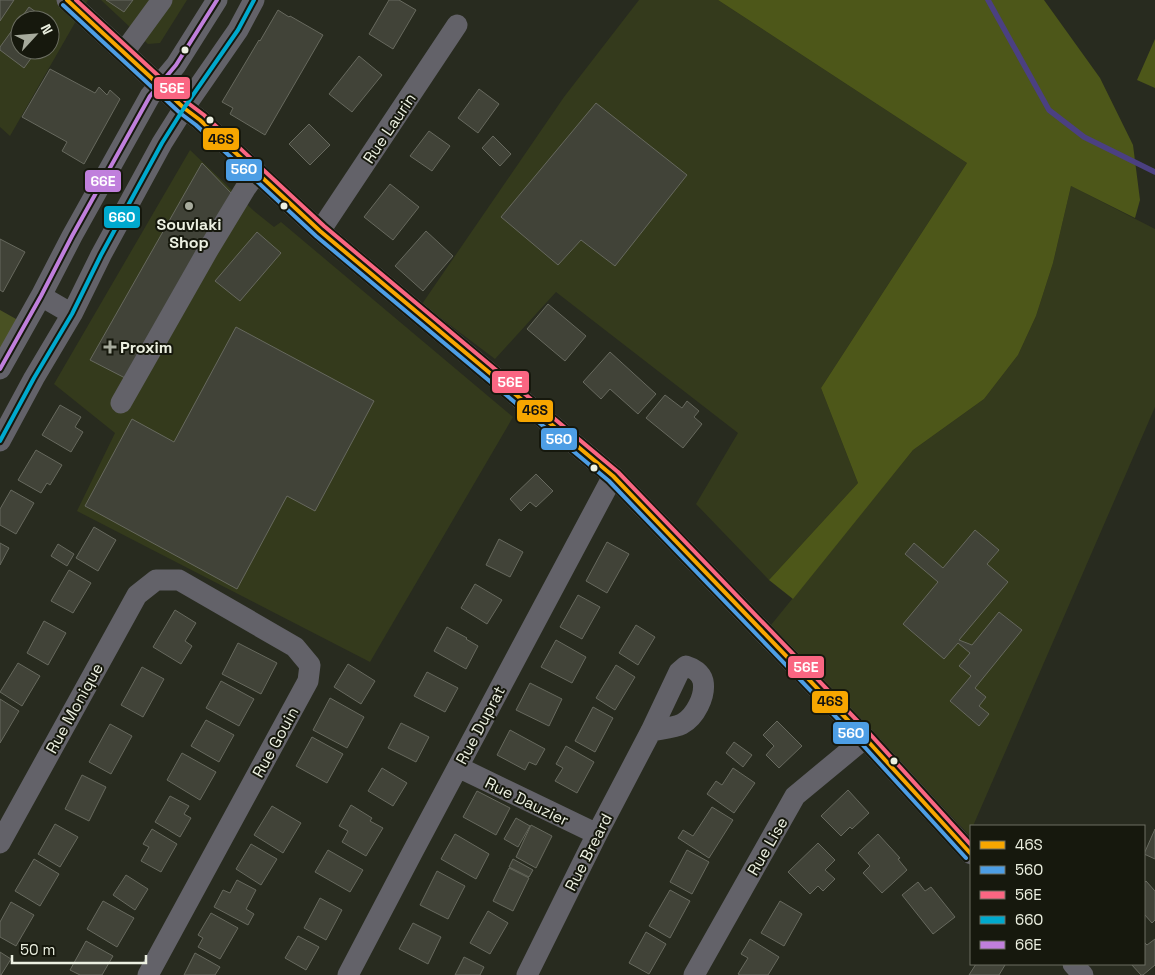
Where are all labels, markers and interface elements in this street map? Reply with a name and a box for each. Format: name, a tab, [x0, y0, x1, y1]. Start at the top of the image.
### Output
north arrow	[10, 10, 60, 60]
text: N	[37, 21, 57, 37]
unlabelled marker	[180, 45, 190, 55]
line badge: 56E	[153, 76, 191, 100]
text: 56E	[160, 79, 185, 97]
street label: Rue Laurin	[358, 89, 421, 168]
unlabelled marker	[205, 115, 215, 125]
line badge: 46S	[202, 127, 240, 151]
text: 46S	[208, 130, 235, 148]
line badge: 56O	[225, 158, 263, 182]
text: 56O	[231, 160, 257, 178]
line badge: 66E	[84, 169, 122, 193]
text: 66E	[90, 172, 116, 190]
marker: Souvlaki Shop	[183, 200, 195, 212]
unlabelled marker	[279, 201, 289, 211]
line badge: 66O	[103, 205, 141, 229]
text: 66O	[109, 208, 135, 226]
place label: Souvlaki Shop	[157, 214, 221, 253]
place label: Proxim	[120, 337, 172, 358]
marker: Proxim	[104, 341, 116, 353]
line badge: 56E	[491, 370, 530, 394]
text: 56E	[498, 373, 523, 391]
line badge: 46S	[516, 399, 554, 423]
text: 46S	[522, 401, 549, 419]
line badge: 56O	[540, 427, 578, 451]
text: 56O	[546, 430, 572, 448]
unlabelled marker	[589, 463, 599, 473]
line badge: 56E	[787, 655, 825, 679]
text: 56E	[794, 658, 819, 676]
street label: Rue Monique	[41, 659, 108, 757]
street label: Rue Duprat	[451, 682, 510, 768]
line badge: 46S	[811, 690, 849, 714]
text: 46S	[817, 692, 844, 710]
street label: Rue Gouin	[247, 703, 303, 781]
line badge: 56O	[832, 721, 870, 745]
text: 56O	[838, 724, 864, 742]
unlabelled marker	[889, 756, 899, 766]
street label: Rue Dauzier	[481, 772, 572, 831]
street label: Rue Breard	[560, 810, 617, 895]
street label: Rue Lise	[742, 813, 793, 879]
legend	[970, 825, 1145, 965]
text: 46S	[1015, 835, 1043, 854]
text: 56O	[1015, 860, 1043, 879]
text: 56E	[1015, 885, 1042, 904]
text: 66O	[1015, 910, 1043, 929]
scale bar	[12, 932, 146, 964]
text: 66E	[1015, 935, 1042, 954]
text: 50 m	[20, 940, 55, 959]

